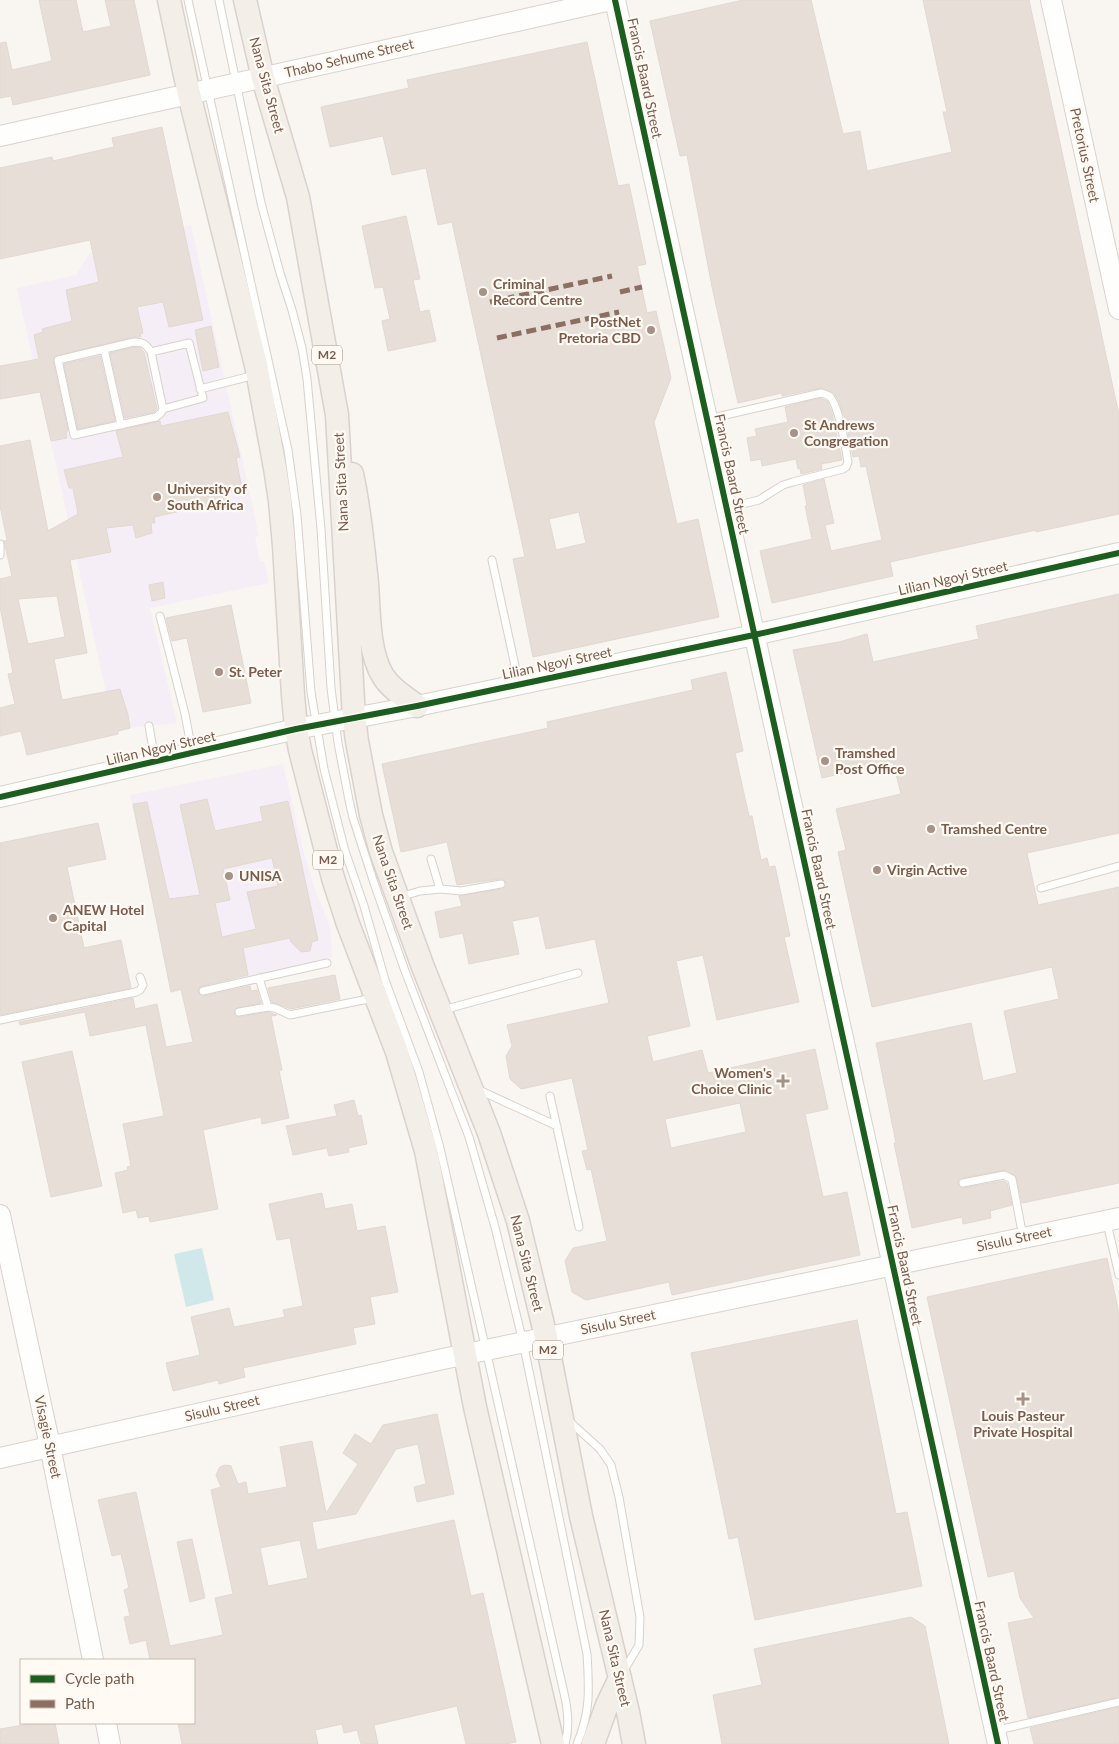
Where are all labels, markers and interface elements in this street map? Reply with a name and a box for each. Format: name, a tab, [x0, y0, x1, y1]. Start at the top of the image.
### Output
street label: Francis Baard Street	[624, 16, 667, 140]
street label: Thabo Sehume Street	[283, 34, 415, 81]
street label: Nana Sita Street	[246, 35, 289, 135]
street label: Pretorius Street	[1067, 106, 1104, 204]
place label: Criminal Record Centre	[493, 275, 583, 308]
marker: Criminal Record Centre	[477, 286, 489, 298]
place label: PostNet Pretoria CBD	[558, 313, 642, 346]
marker: PostNet Pretoria CBD	[645, 324, 657, 336]
road number: M2	[312, 346, 342, 364]
street label: Francis Baard Street	[711, 412, 754, 536]
place label: St Andrews Congregation	[804, 416, 888, 449]
marker: St Andrews Congregation	[788, 427, 800, 439]
street label: Nana Sita Street	[329, 432, 352, 532]
place label: University of South Africa	[167, 480, 247, 513]
marker: University of South Africa	[151, 491, 163, 503]
street label: Lilian Ngoyi Street	[896, 557, 1009, 598]
street label: Lilian Ngoyi Street	[500, 643, 613, 682]
place label: St. Peter	[229, 663, 283, 680]
marker: St. Peter	[213, 666, 225, 678]
street label: Lilian Ngoyi Street	[104, 727, 217, 768]
place label: Tramshed Post Office	[835, 744, 905, 777]
marker: Tramshed Post Office	[819, 755, 831, 767]
street label: Francis Baard Street	[798, 807, 841, 931]
place label: Tramshed Centre	[941, 820, 1047, 837]
marker: Tramshed Centre	[925, 823, 937, 835]
street label: Nana Sita Street	[369, 832, 418, 931]
road number: M2	[313, 850, 343, 870]
place label: Virgin Active	[886, 861, 968, 878]
marker: Virgin Active	[871, 864, 883, 876]
place label: UNISA	[239, 867, 282, 884]
marker: UNISA	[223, 870, 235, 882]
place label: ANEW Hotel Capital	[62, 901, 144, 934]
marker: ANEW Hotel Capital	[47, 912, 59, 924]
place label: Women's Choice Clinic	[691, 1064, 772, 1097]
marker: Women's Choice Clinic	[776, 1074, 790, 1088]
street label: Francis Baard Street	[884, 1203, 927, 1327]
street label: Nana Sita Street	[507, 1213, 548, 1313]
street label: Sisulu Street	[975, 1222, 1053, 1255]
street label: Sisulu Street	[579, 1305, 657, 1338]
road number: M2	[533, 1340, 563, 1360]
street label: Sisulu Street	[183, 1391, 261, 1424]
marker: Louis Pasteur Private Hospital	[1016, 1392, 1030, 1406]
street label: Visagie Street	[31, 1394, 66, 1480]
place label: Louis Pasteur Private Hospital	[973, 1407, 1073, 1440]
street label: Francis Baard Street	[971, 1599, 1014, 1723]
street label: Nana Sita Street	[596, 1608, 635, 1708]
legend	[20, 1659, 195, 1724]
text: Cycle path	[65, 1669, 134, 1687]
text: Path	[65, 1694, 95, 1712]

